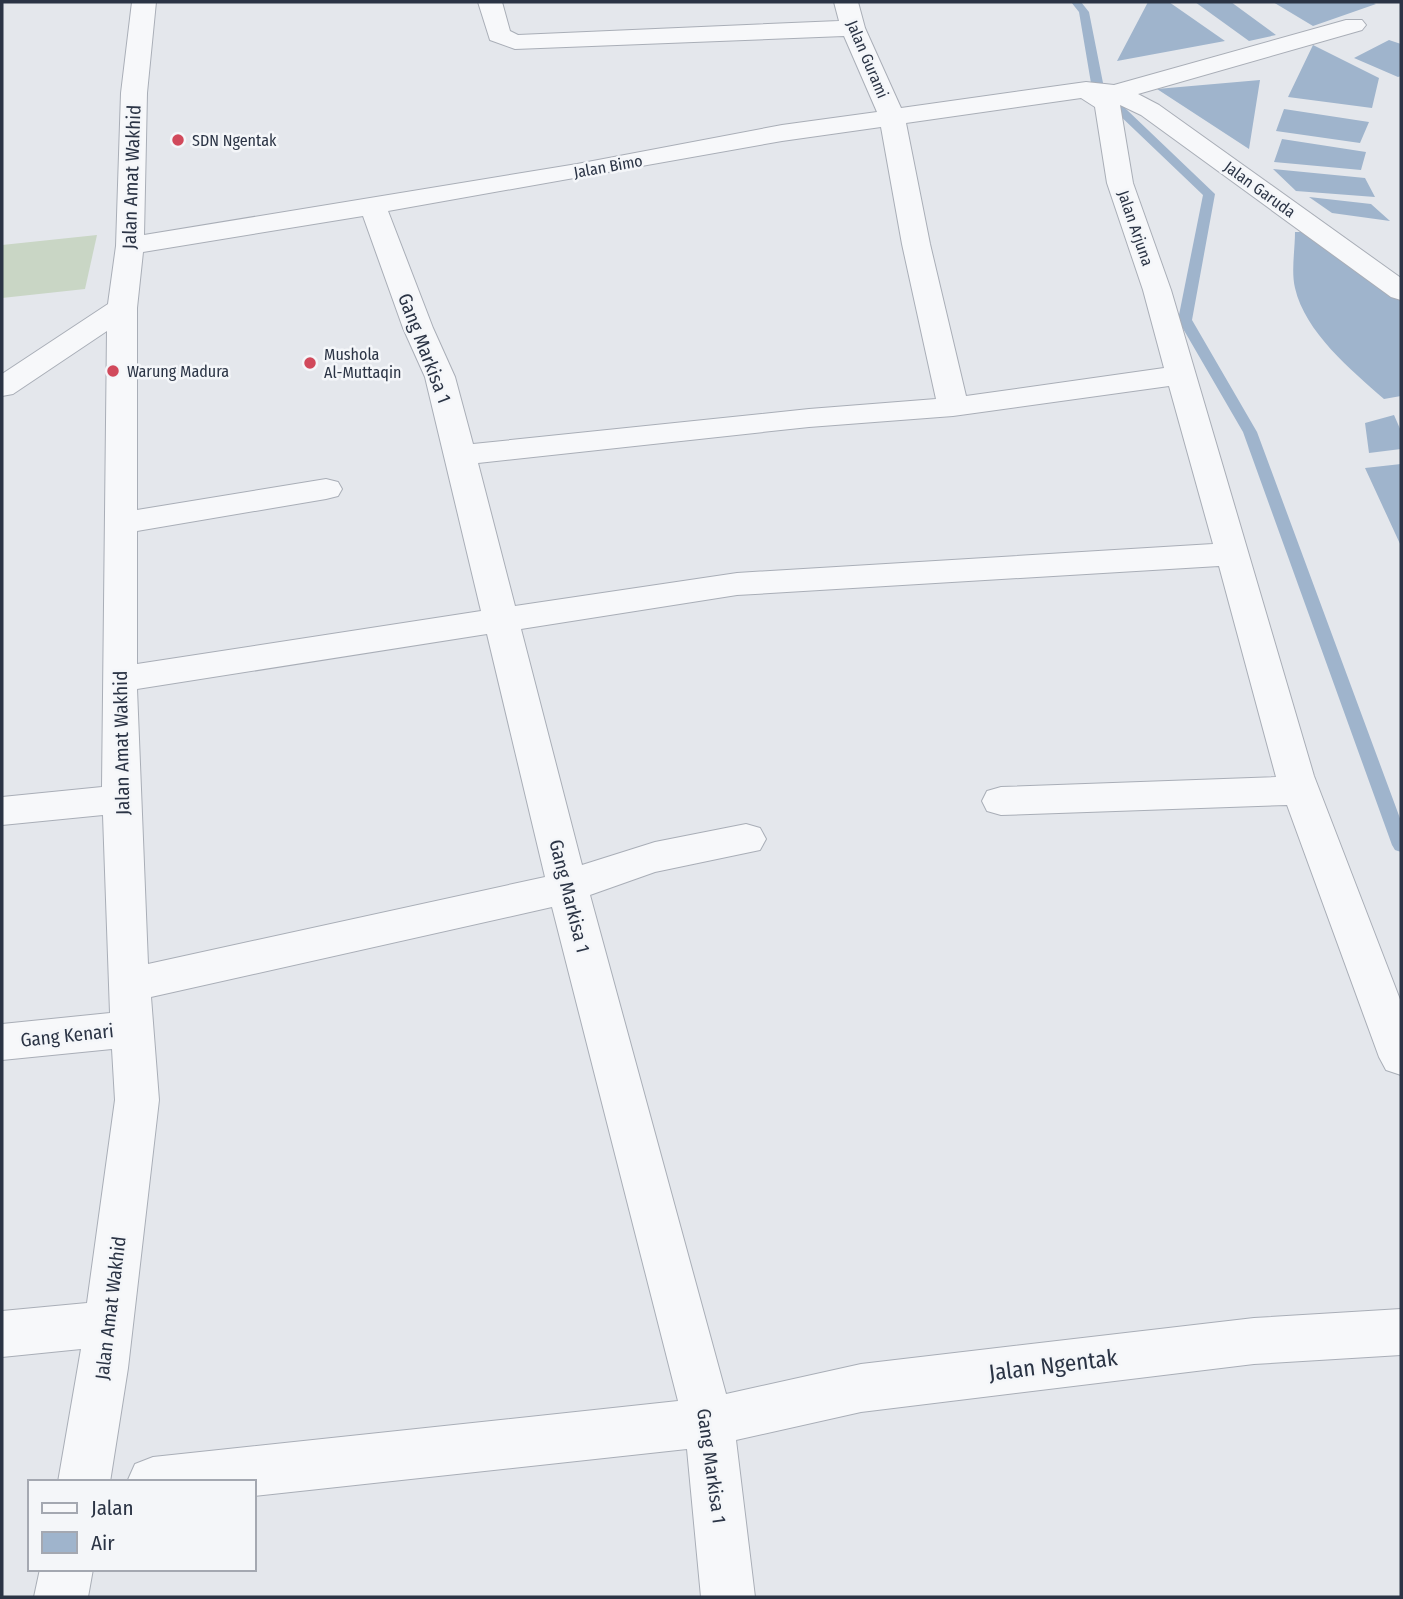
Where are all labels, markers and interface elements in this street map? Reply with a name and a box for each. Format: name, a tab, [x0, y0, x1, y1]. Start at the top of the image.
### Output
street label: Jalan Gurami	[843, 17, 893, 101]
street label: Jalan Amat Wakhid	[117, 104, 146, 250]
place label: SDN Ngentak	[192, 131, 277, 150]
marker: SDN Ngentak	[170, 132, 186, 148]
street label: Jalan Bimo	[572, 151, 644, 182]
street label: Jalan Garuda	[1220, 157, 1299, 222]
street label: Jalan Arjuna	[1114, 188, 1157, 269]
street label: Gang Markisa 1	[393, 290, 456, 406]
place label: Mushola Al-Muttaqin	[324, 345, 401, 382]
marker: Mushola Al-Muttaqin	[302, 355, 318, 371]
place label: Warung Madura	[127, 362, 229, 381]
marker: Warung Madura	[105, 363, 121, 379]
street label: Jalan Amat Wakhid	[109, 671, 134, 815]
street label: Gang Markisa 1	[544, 837, 595, 955]
street label: Gang Kenari	[19, 1019, 115, 1052]
street label: Jalan Amat Wakhid	[90, 1235, 131, 1381]
street label: Jalan Ngentak	[987, 1343, 1119, 1387]
street label: Gang Markisa 1	[692, 1407, 731, 1525]
legend	[28, 1480, 256, 1571]
text: Jalan	[91, 1495, 134, 1521]
text: Air	[91, 1530, 115, 1556]

